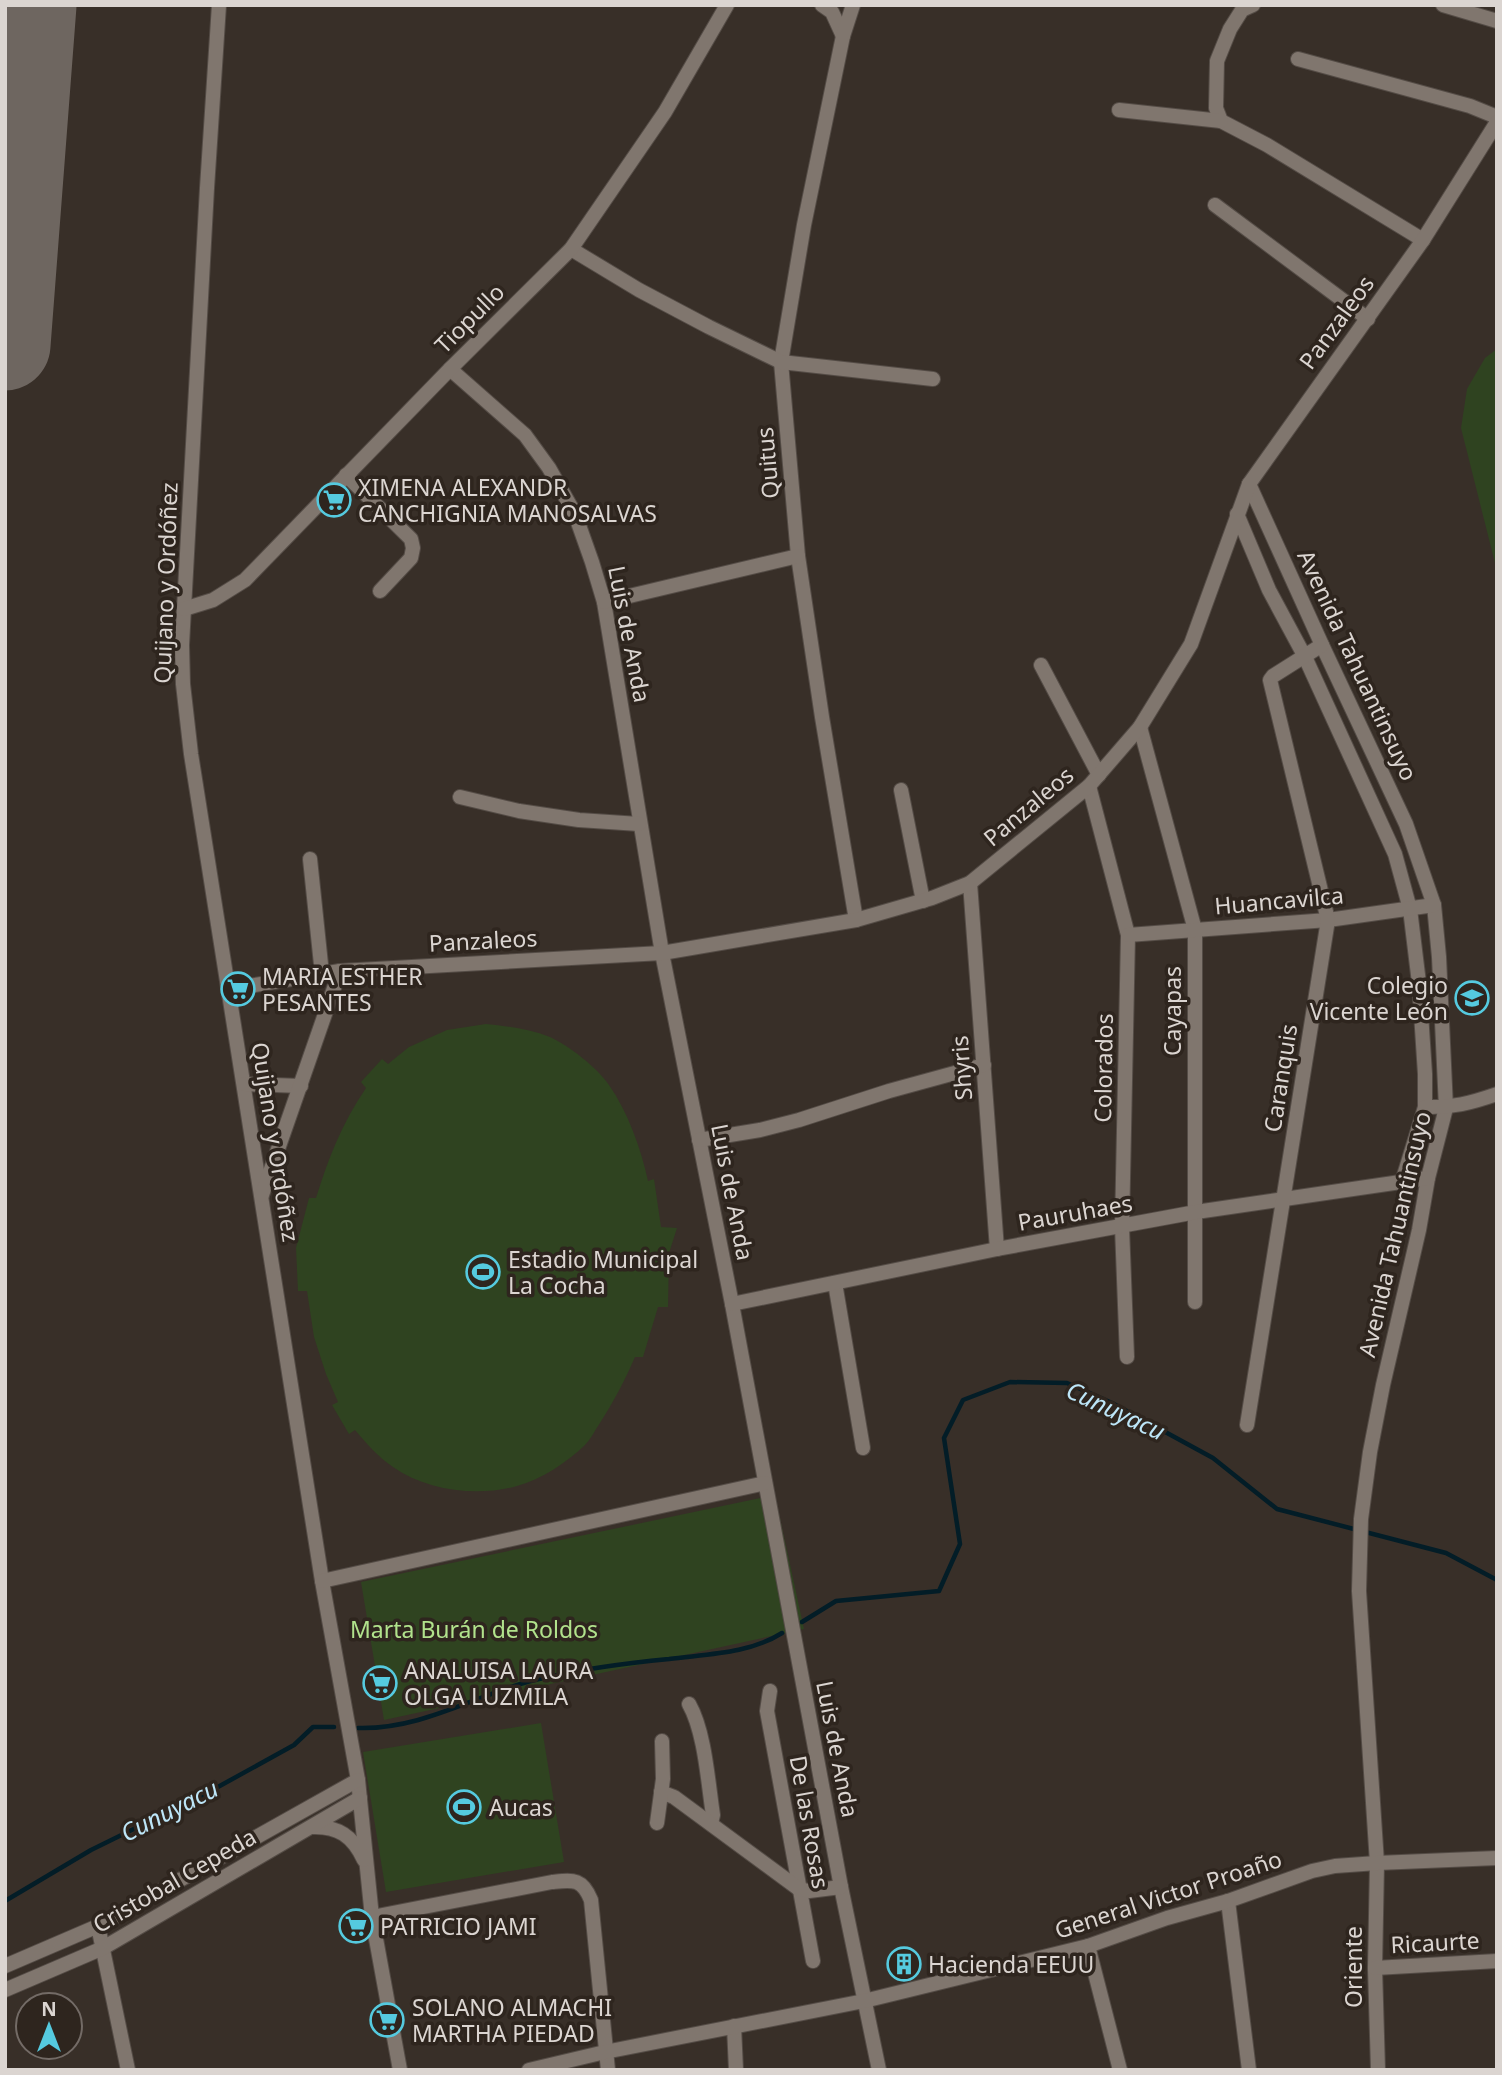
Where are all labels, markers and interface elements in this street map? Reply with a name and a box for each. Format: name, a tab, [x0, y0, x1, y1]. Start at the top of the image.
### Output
street label: Panzaleos	[1291, 269, 1381, 375]
street label: Tiopullo	[427, 276, 511, 360]
street label: Quitus	[748, 426, 786, 500]
place label: XIMENA ALEXANDR CANCHIGNIA MANOSALVAS	[358, 471, 657, 529]
supermarket icon: XIMENA ALEXANDR CANCHIGNIA MANOSALVAS	[315, 481, 353, 519]
street label: Quijano y Ordóñez	[145, 482, 185, 684]
street label: Avenida Tahuantinsuyo	[1290, 544, 1426, 786]
street label: Luis de Anda	[601, 563, 659, 705]
street label: Panzaleos	[976, 759, 1080, 853]
street label: Huancavilca	[1213, 878, 1345, 922]
street label: Panzaleos	[428, 921, 538, 959]
place label: MARIA ESTHER PESANTES	[262, 960, 423, 1018]
street label: Cayapas	[1156, 966, 1188, 1056]
place label: Colegio Vicente León	[1310, 969, 1448, 1027]
supermarket icon: MARIA ESTHER PESANTES	[219, 970, 257, 1008]
school or university icon: Colegio Vicente León	[1453, 979, 1491, 1017]
street label: Colorados	[1086, 1013, 1120, 1123]
street label: Caranquis	[1256, 1022, 1304, 1134]
street label: Shyris	[943, 1034, 979, 1102]
street label: Quijano y Ordóñez	[244, 1040, 308, 1244]
street label: Avenida Tahuantinsuyo	[1350, 1108, 1438, 1360]
street label: Luis de Anda	[704, 1121, 762, 1263]
street label: Pauruhaes	[1015, 1186, 1135, 1238]
place label: Estadio Municipal La Cocha	[508, 1243, 698, 1301]
sports icon: Estadio Municipal La Cocha	[464, 1253, 502, 1291]
water label: Cunuyacu	[1061, 1373, 1171, 1447]
park label: Marta Burán de Roldos	[350, 1613, 598, 1645]
place label: ANALUISA LAURA OLGA LUZMILA	[404, 1654, 593, 1712]
supermarket icon: ANALUISA LAURA OLGA LUZMILA	[361, 1664, 399, 1702]
street label: Luis de Anda	[809, 1678, 867, 1820]
street label: De las Rosas	[783, 1753, 837, 1891]
water label: Cunuyacu	[115, 1771, 224, 1849]
sports icon: Aucas	[445, 1788, 483, 1826]
place label: Aucas	[489, 1791, 553, 1823]
street label: Cristobal Cepeda	[86, 1820, 262, 1940]
street label: General Victor Proaño	[1050, 1842, 1286, 1946]
supermarket icon: PATRICIO JAMI	[337, 1907, 375, 1945]
place label: PATRICIO JAMI	[380, 1910, 537, 1942]
street label: Ricaurte	[1390, 1924, 1480, 1960]
street label: Oriente	[1337, 1926, 1369, 2008]
building icon: Hacienda EEUU	[885, 1945, 923, 1983]
place label: Hacienda EEUU	[928, 1948, 1094, 1980]
north arrow	[14, 1991, 84, 2061]
place label: SOLANO ALMACHI MARTHA PIEDAD	[412, 1991, 612, 2049]
text: N	[41, 1996, 57, 2022]
supermarket icon: SOLANO ALMACHI MARTHA PIEDAD	[368, 2001, 406, 2039]

